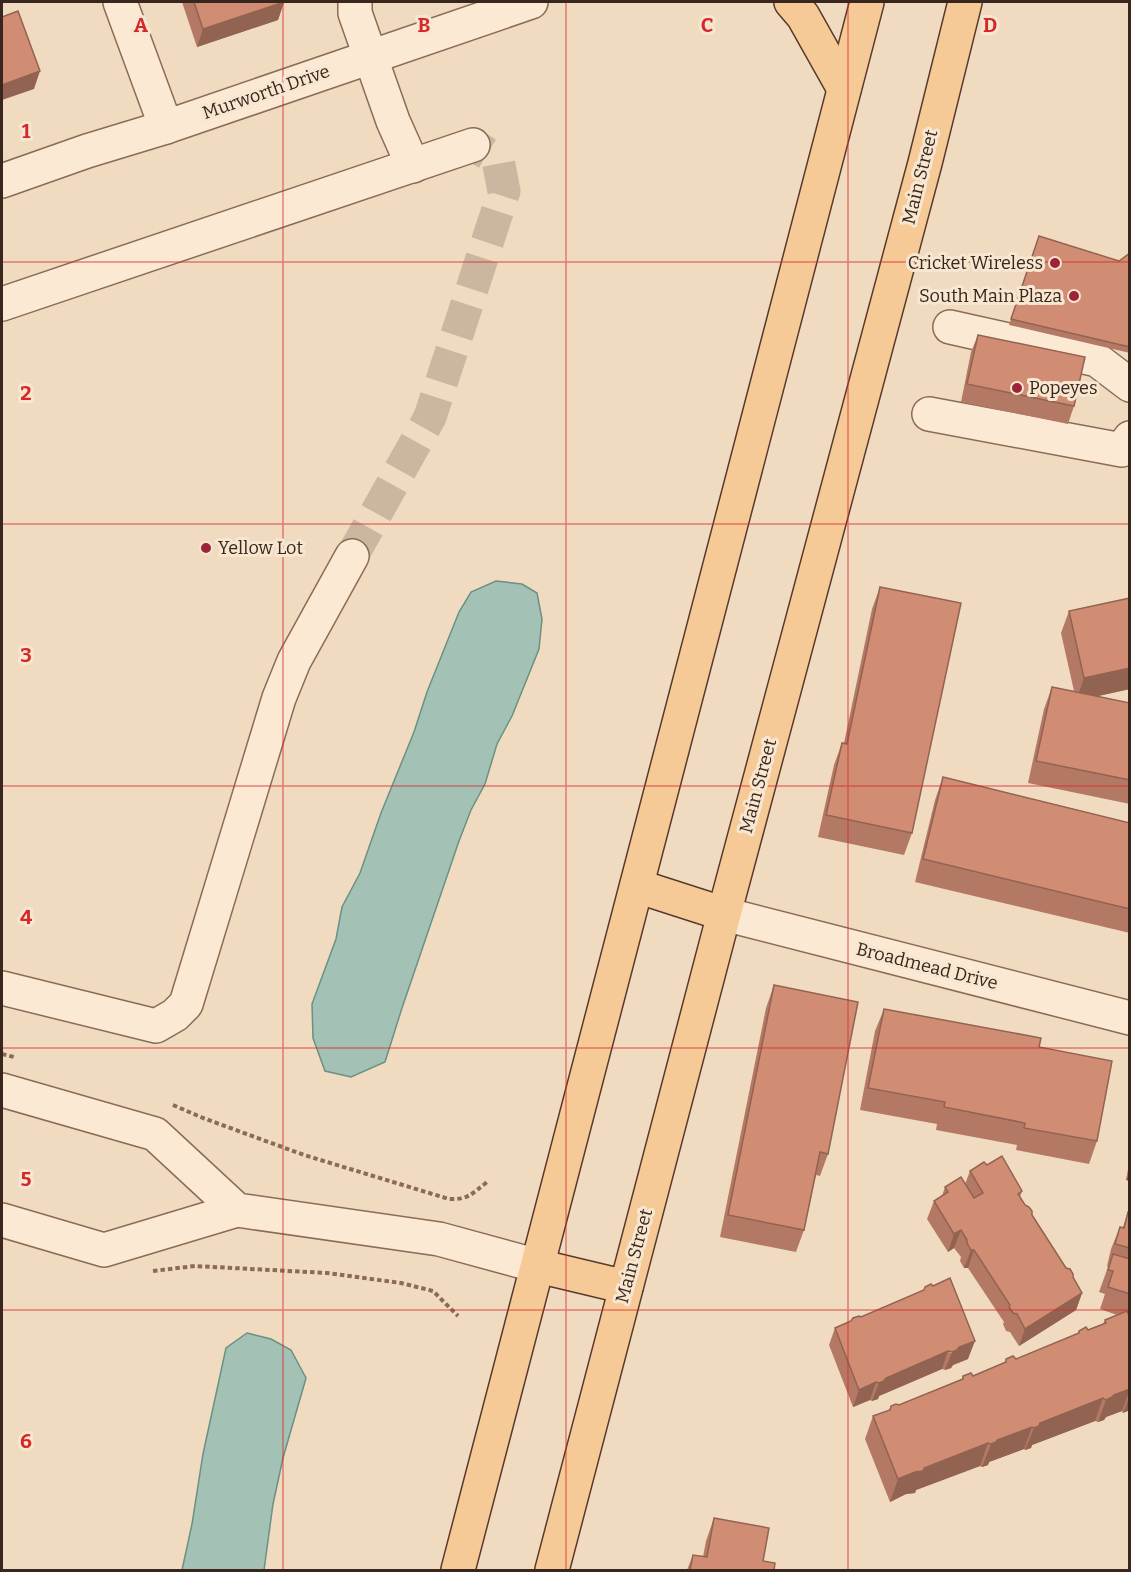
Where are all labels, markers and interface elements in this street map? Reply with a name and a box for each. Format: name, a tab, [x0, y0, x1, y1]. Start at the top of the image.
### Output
text: A	[134, 13, 149, 37]
text: B	[418, 13, 431, 37]
text: C	[701, 13, 713, 37]
text: D	[983, 13, 997, 37]
street label: Murworth Drive	[199, 60, 333, 124]
text: 1	[22, 119, 31, 143]
street label: Main Street	[898, 127, 942, 227]
place label: Cricket Wireless	[908, 252, 1043, 274]
marker: Cricket Wireless	[1048, 256, 1062, 270]
place label: South Main Plaza	[919, 285, 1062, 307]
marker: South Main Plaza	[1067, 289, 1081, 303]
place label: Popeyes	[1029, 377, 1098, 399]
text: 2	[20, 381, 32, 405]
marker: Popeyes	[1010, 381, 1024, 395]
place label: Yellow Lot	[218, 537, 303, 559]
marker: Yellow Lot	[199, 541, 213, 555]
text: 3	[20, 643, 32, 667]
street label: Main Street	[735, 736, 781, 836]
text: 4	[20, 905, 32, 929]
street label: Broadmead Drive	[854, 938, 1000, 994]
text: 5	[21, 1167, 32, 1191]
street label: Main Street	[611, 1206, 657, 1306]
text: 6	[20, 1429, 32, 1453]

